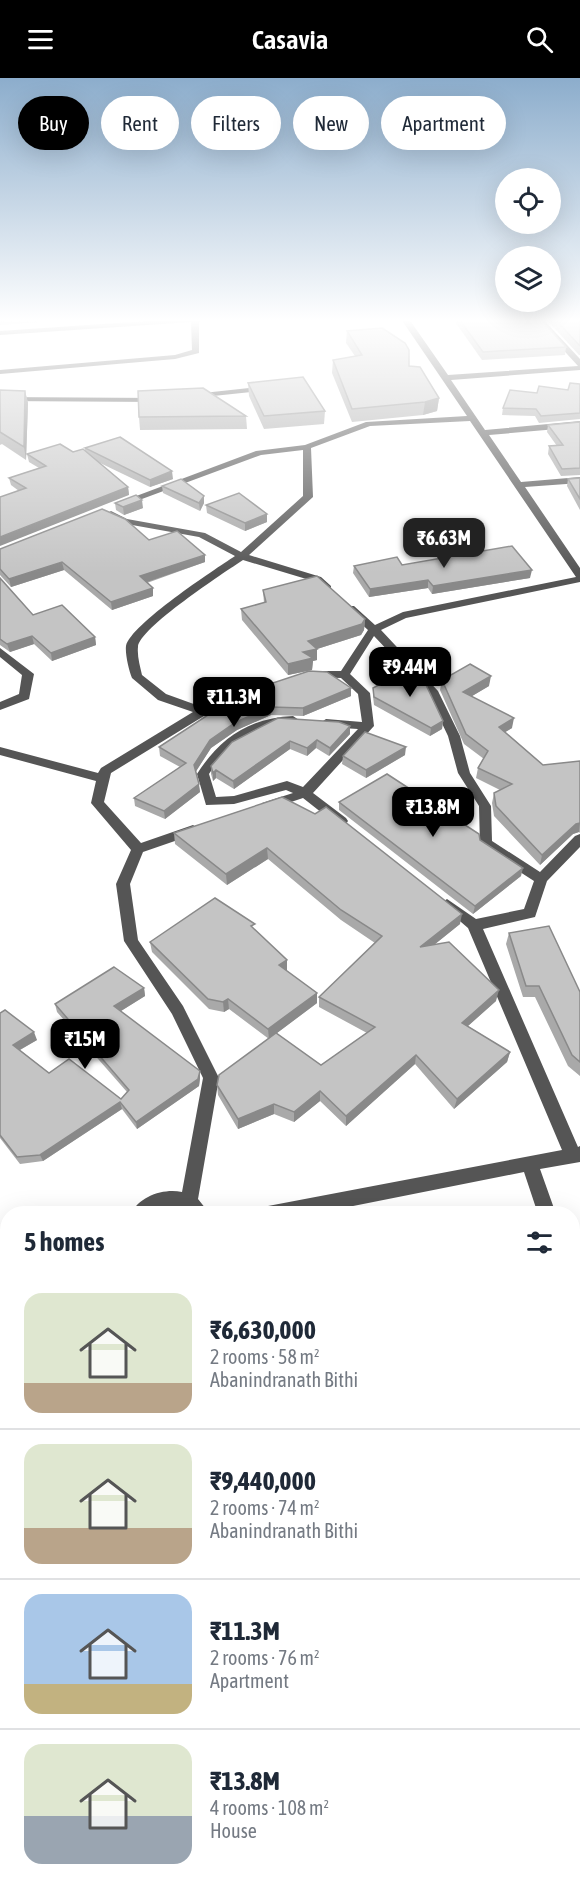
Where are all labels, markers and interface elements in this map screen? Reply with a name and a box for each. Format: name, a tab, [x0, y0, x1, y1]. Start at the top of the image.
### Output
icon: menu	[24, 23, 57, 56]
icon: search	[523, 23, 556, 56]
text: Casavia	[252, 24, 328, 55]
chip: Buy	[18, 96, 89, 150]
chip: Rent	[101, 96, 179, 150]
chip: Filters	[191, 96, 281, 150]
chip: New	[293, 96, 369, 150]
chip: Apartment	[381, 96, 506, 150]
map controls	[495, 168, 561, 312]
button: locate	[495, 168, 561, 234]
button: layers	[495, 246, 561, 312]
pin: ₹6.63M	[395, 518, 493, 569]
text: ₹6.63M	[417, 526, 471, 549]
pin: ₹9.44M	[361, 647, 459, 698]
text: ₹9.44M	[383, 655, 437, 678]
pin: ₹11.3M	[185, 677, 283, 728]
text: ₹11.3M	[207, 685, 261, 708]
pin: ₹13.8M	[384, 787, 482, 838]
text: ₹13.8M	[406, 795, 460, 818]
pin: ₹15M	[49, 1019, 121, 1070]
text: ₹15M	[65, 1027, 105, 1050]
icon: filters	[523, 1226, 556, 1259]
text: 5 homes	[24, 1227, 104, 1257]
text: ₹6,630,000	[210, 1315, 316, 1345]
icon: home	[72, 1317, 144, 1389]
text: 2 rooms · 58 m²	[210, 1345, 320, 1368]
text: Abanindranath Bithi	[210, 1368, 358, 1391]
text: ₹9,440,000	[210, 1466, 316, 1496]
icon: home	[72, 1468, 144, 1540]
text: 2 rooms · 74 m²	[210, 1496, 320, 1519]
text: Abanindranath Bithi	[210, 1519, 358, 1542]
text: ₹11.3M	[210, 1616, 280, 1646]
icon: home	[72, 1618, 144, 1690]
text: 2 rooms · 76 m²	[210, 1646, 320, 1669]
text: Apartment	[210, 1669, 289, 1692]
text: ₹13.8M	[210, 1766, 280, 1796]
icon: home	[72, 1768, 144, 1840]
text: 4 rooms · 108 m²	[210, 1796, 329, 1819]
text: House	[210, 1819, 257, 1842]

